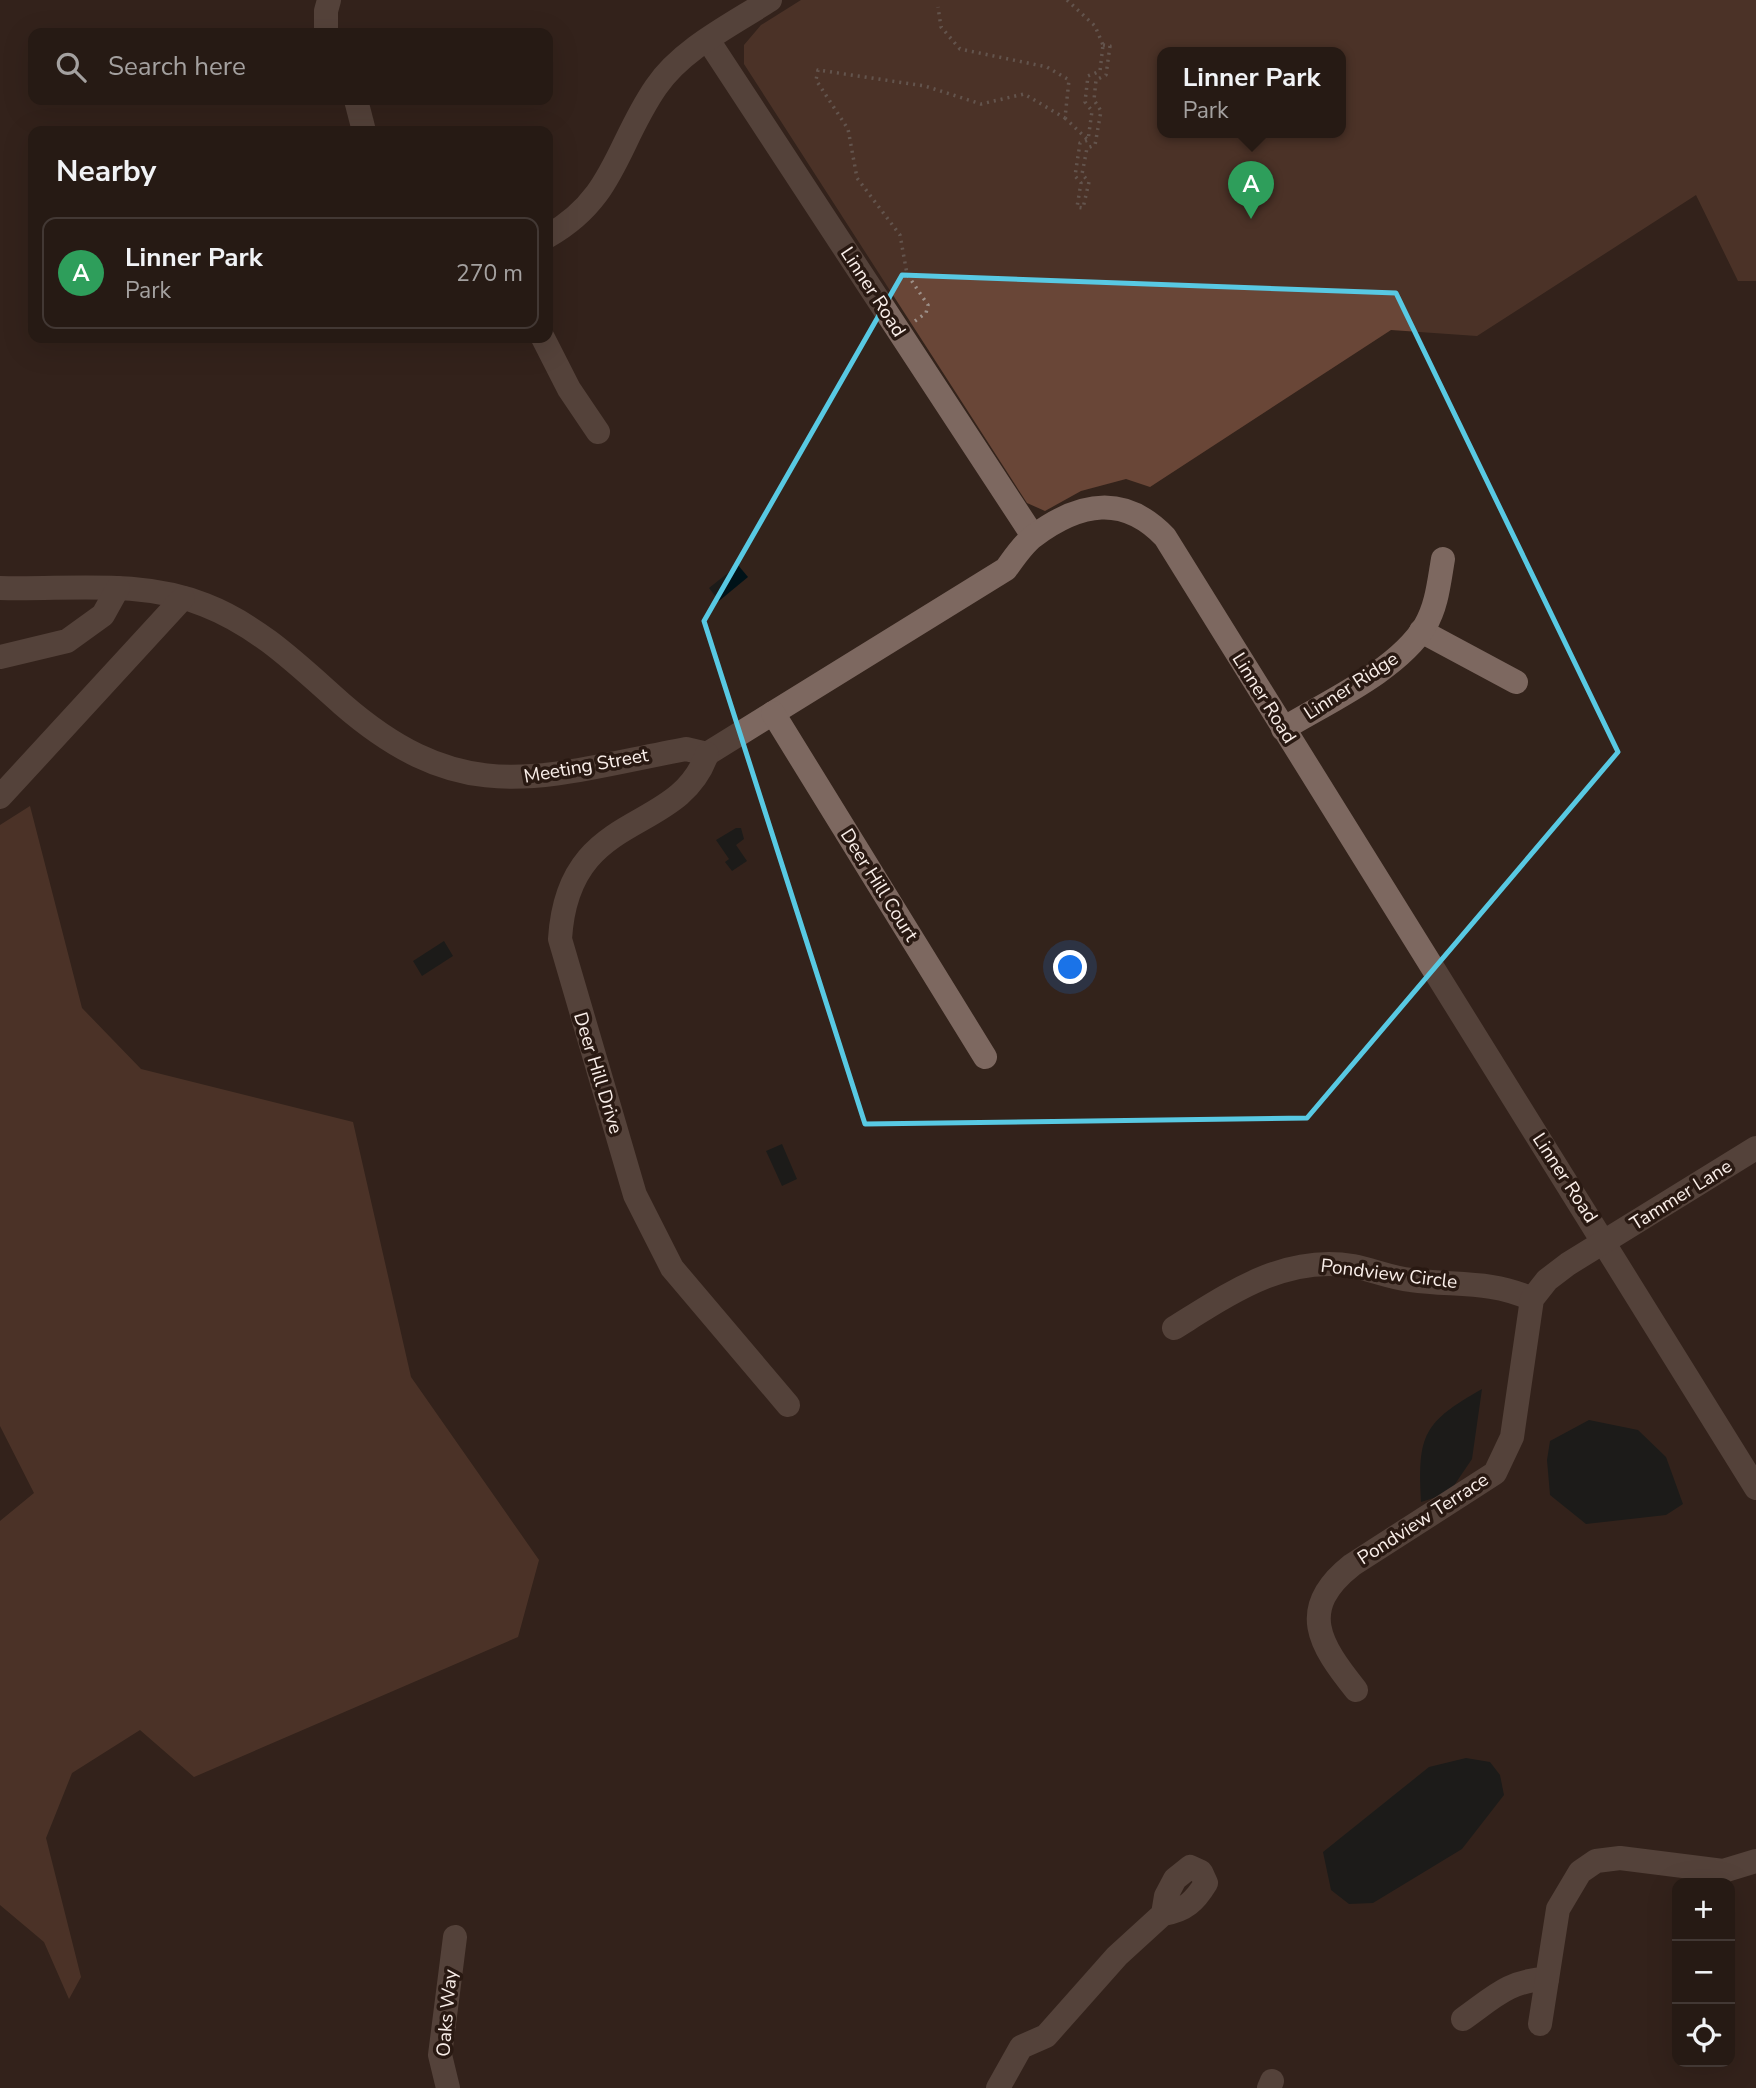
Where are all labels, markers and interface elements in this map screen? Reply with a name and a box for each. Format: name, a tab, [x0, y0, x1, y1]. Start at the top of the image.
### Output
search box	[28, 28, 553, 105]
popup	[1157, 47, 1346, 138]
icon: search	[52, 48, 90, 86]
text: Search here	[108, 49, 246, 84]
text: Linner Park	[1183, 60, 1320, 95]
text: Park	[1183, 95, 1229, 126]
text: Nearby	[56, 151, 156, 192]
pin: A	[1228, 161, 1274, 219]
text: Linner Park	[125, 240, 263, 275]
street label: Linner Road	[834, 242, 912, 342]
text: A	[72, 258, 90, 289]
text: 270 m	[456, 258, 523, 289]
text: Park	[125, 275, 171, 306]
street label: Linner Ridge	[1299, 646, 1403, 726]
street label: Linner Road	[1226, 648, 1302, 748]
street label: Meeting Street	[522, 742, 651, 790]
street label: Deer Hill Court	[834, 824, 924, 947]
your location	[1053, 950, 1087, 984]
street label: Deer Hill Drive	[567, 1009, 629, 1137]
street label: Linner Road	[1526, 1128, 1604, 1228]
street label: Tammer Lane	[1625, 1153, 1737, 1237]
street label: Pondview Circle	[1319, 1253, 1459, 1295]
street label: Pondview Terrace	[1352, 1467, 1494, 1571]
map controls	[1672, 1878, 1735, 2067]
button: +	[1672, 1878, 1735, 1941]
button: −	[1672, 1941, 1735, 2004]
street label: Oaks Way	[430, 1968, 464, 2058]
button: locate	[1672, 2004, 1735, 2067]

